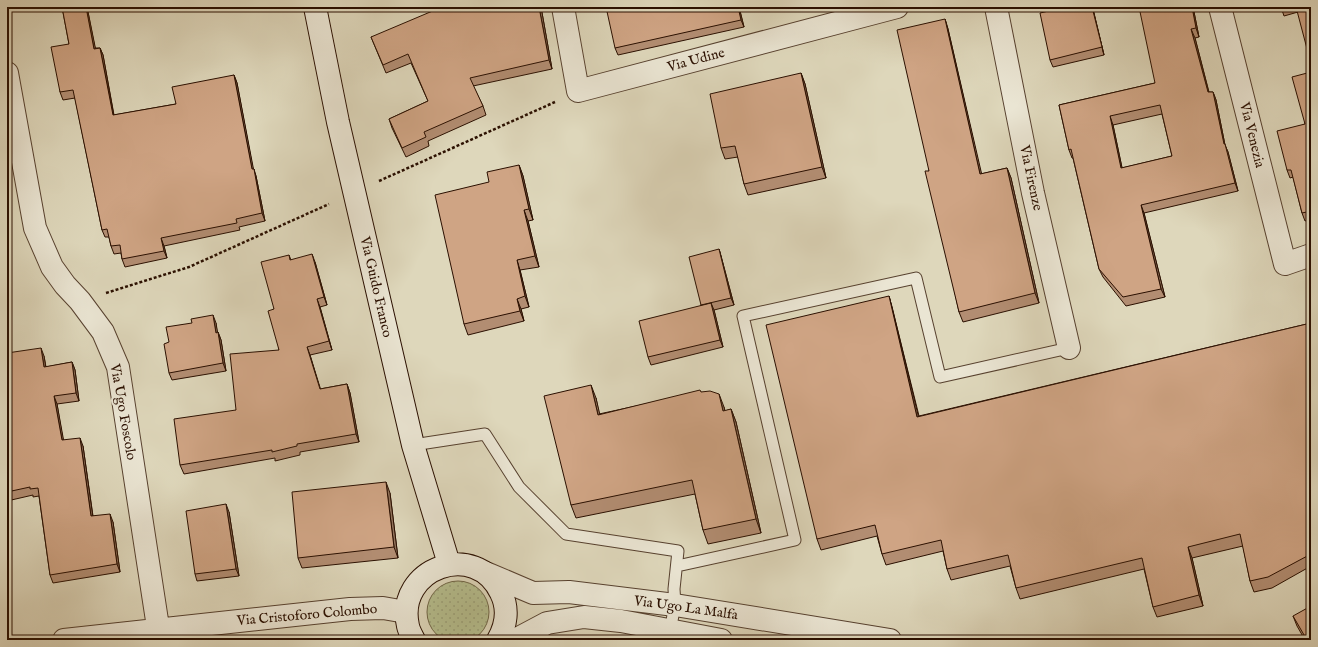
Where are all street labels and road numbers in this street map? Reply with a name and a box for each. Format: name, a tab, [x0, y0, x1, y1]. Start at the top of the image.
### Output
street label: Via Udine	[664, 44, 727, 77]
street label: Via Venezia	[1235, 99, 1269, 171]
street label: Via Firenze	[1015, 143, 1047, 213]
street label: Via Guido Franco	[355, 234, 396, 340]
street label: Via Ugo Foscolo	[105, 361, 140, 462]
street label: Via Ugo La Malfa	[632, 592, 740, 624]
street label: Via Cristoforo Colombo	[235, 600, 378, 630]

